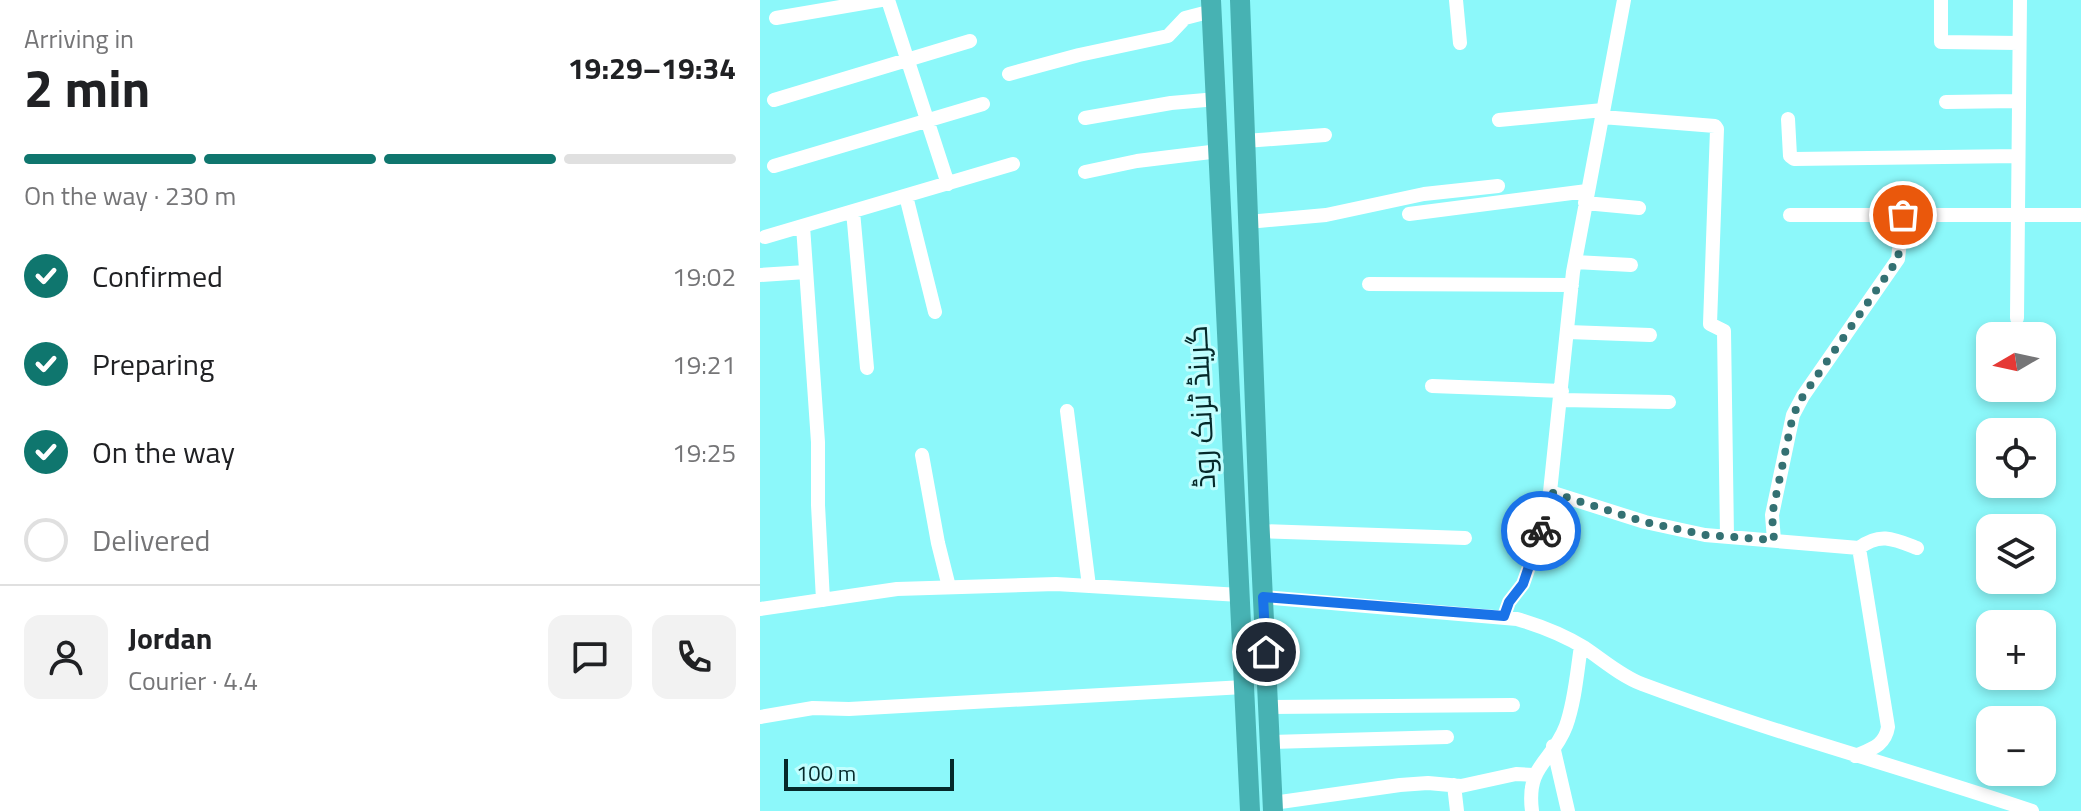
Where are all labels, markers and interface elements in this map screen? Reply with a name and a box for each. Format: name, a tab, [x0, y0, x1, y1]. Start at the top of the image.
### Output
text: Arriving in	[24, 19, 134, 58]
text: 19:29–19:34	[568, 45, 736, 91]
text: 2 min	[24, 48, 150, 127]
text: On the way · 230 m	[24, 176, 236, 215]
pin	[1869, 181, 1937, 249]
icon: bag	[1881, 193, 1925, 237]
text: Confirmed	[92, 253, 223, 299]
icon: check	[24, 254, 68, 298]
text: 19:02	[672, 257, 736, 296]
north arrow	[1976, 322, 2056, 402]
map controls	[1976, 322, 2056, 786]
street label: گرینڈ ٹرنک روڈ	[1173, 324, 1227, 490]
text: Preparing	[92, 341, 214, 387]
icon: check	[24, 342, 68, 386]
text: 19:21	[672, 345, 736, 384]
button: locate	[1976, 418, 2056, 498]
text: On the way	[92, 429, 235, 475]
icon: check	[24, 430, 68, 474]
text: 19:25	[672, 433, 736, 472]
courier	[1501, 491, 1581, 571]
icon: bike	[1519, 509, 1563, 553]
button: layers	[1976, 514, 2056, 594]
text: Delivered	[92, 517, 210, 563]
button: +	[1976, 610, 2056, 690]
button: person	[24, 615, 108, 699]
text: Jordan	[128, 615, 212, 661]
button: chat	[548, 615, 632, 699]
button: phone	[652, 615, 736, 699]
pin	[1232, 618, 1300, 686]
icon: home	[1244, 630, 1288, 674]
text: Courier · 4.4	[128, 661, 258, 700]
button: −	[1976, 706, 2056, 786]
scale bar	[784, 755, 954, 791]
text: 100 m	[796, 756, 856, 790]

